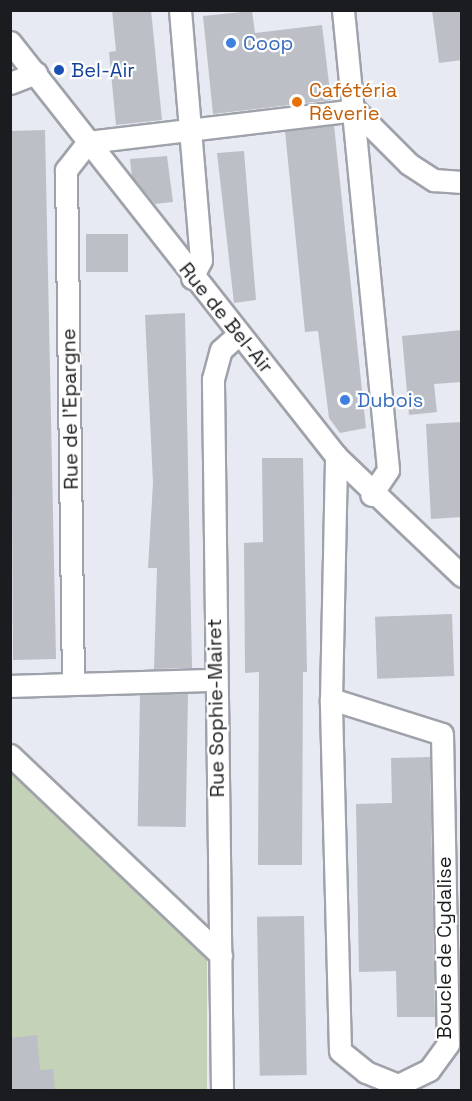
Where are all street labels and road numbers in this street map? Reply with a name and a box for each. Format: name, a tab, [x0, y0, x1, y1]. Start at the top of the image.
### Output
street label: Rue de Bel-Air	[174, 258, 278, 378]
street label: Rue de l'Epargne	[57, 328, 83, 490]
street label: Rue Sophie-Mairet	[202, 618, 230, 798]
street label: Boucle de Cydalise	[432, 856, 456, 1040]

